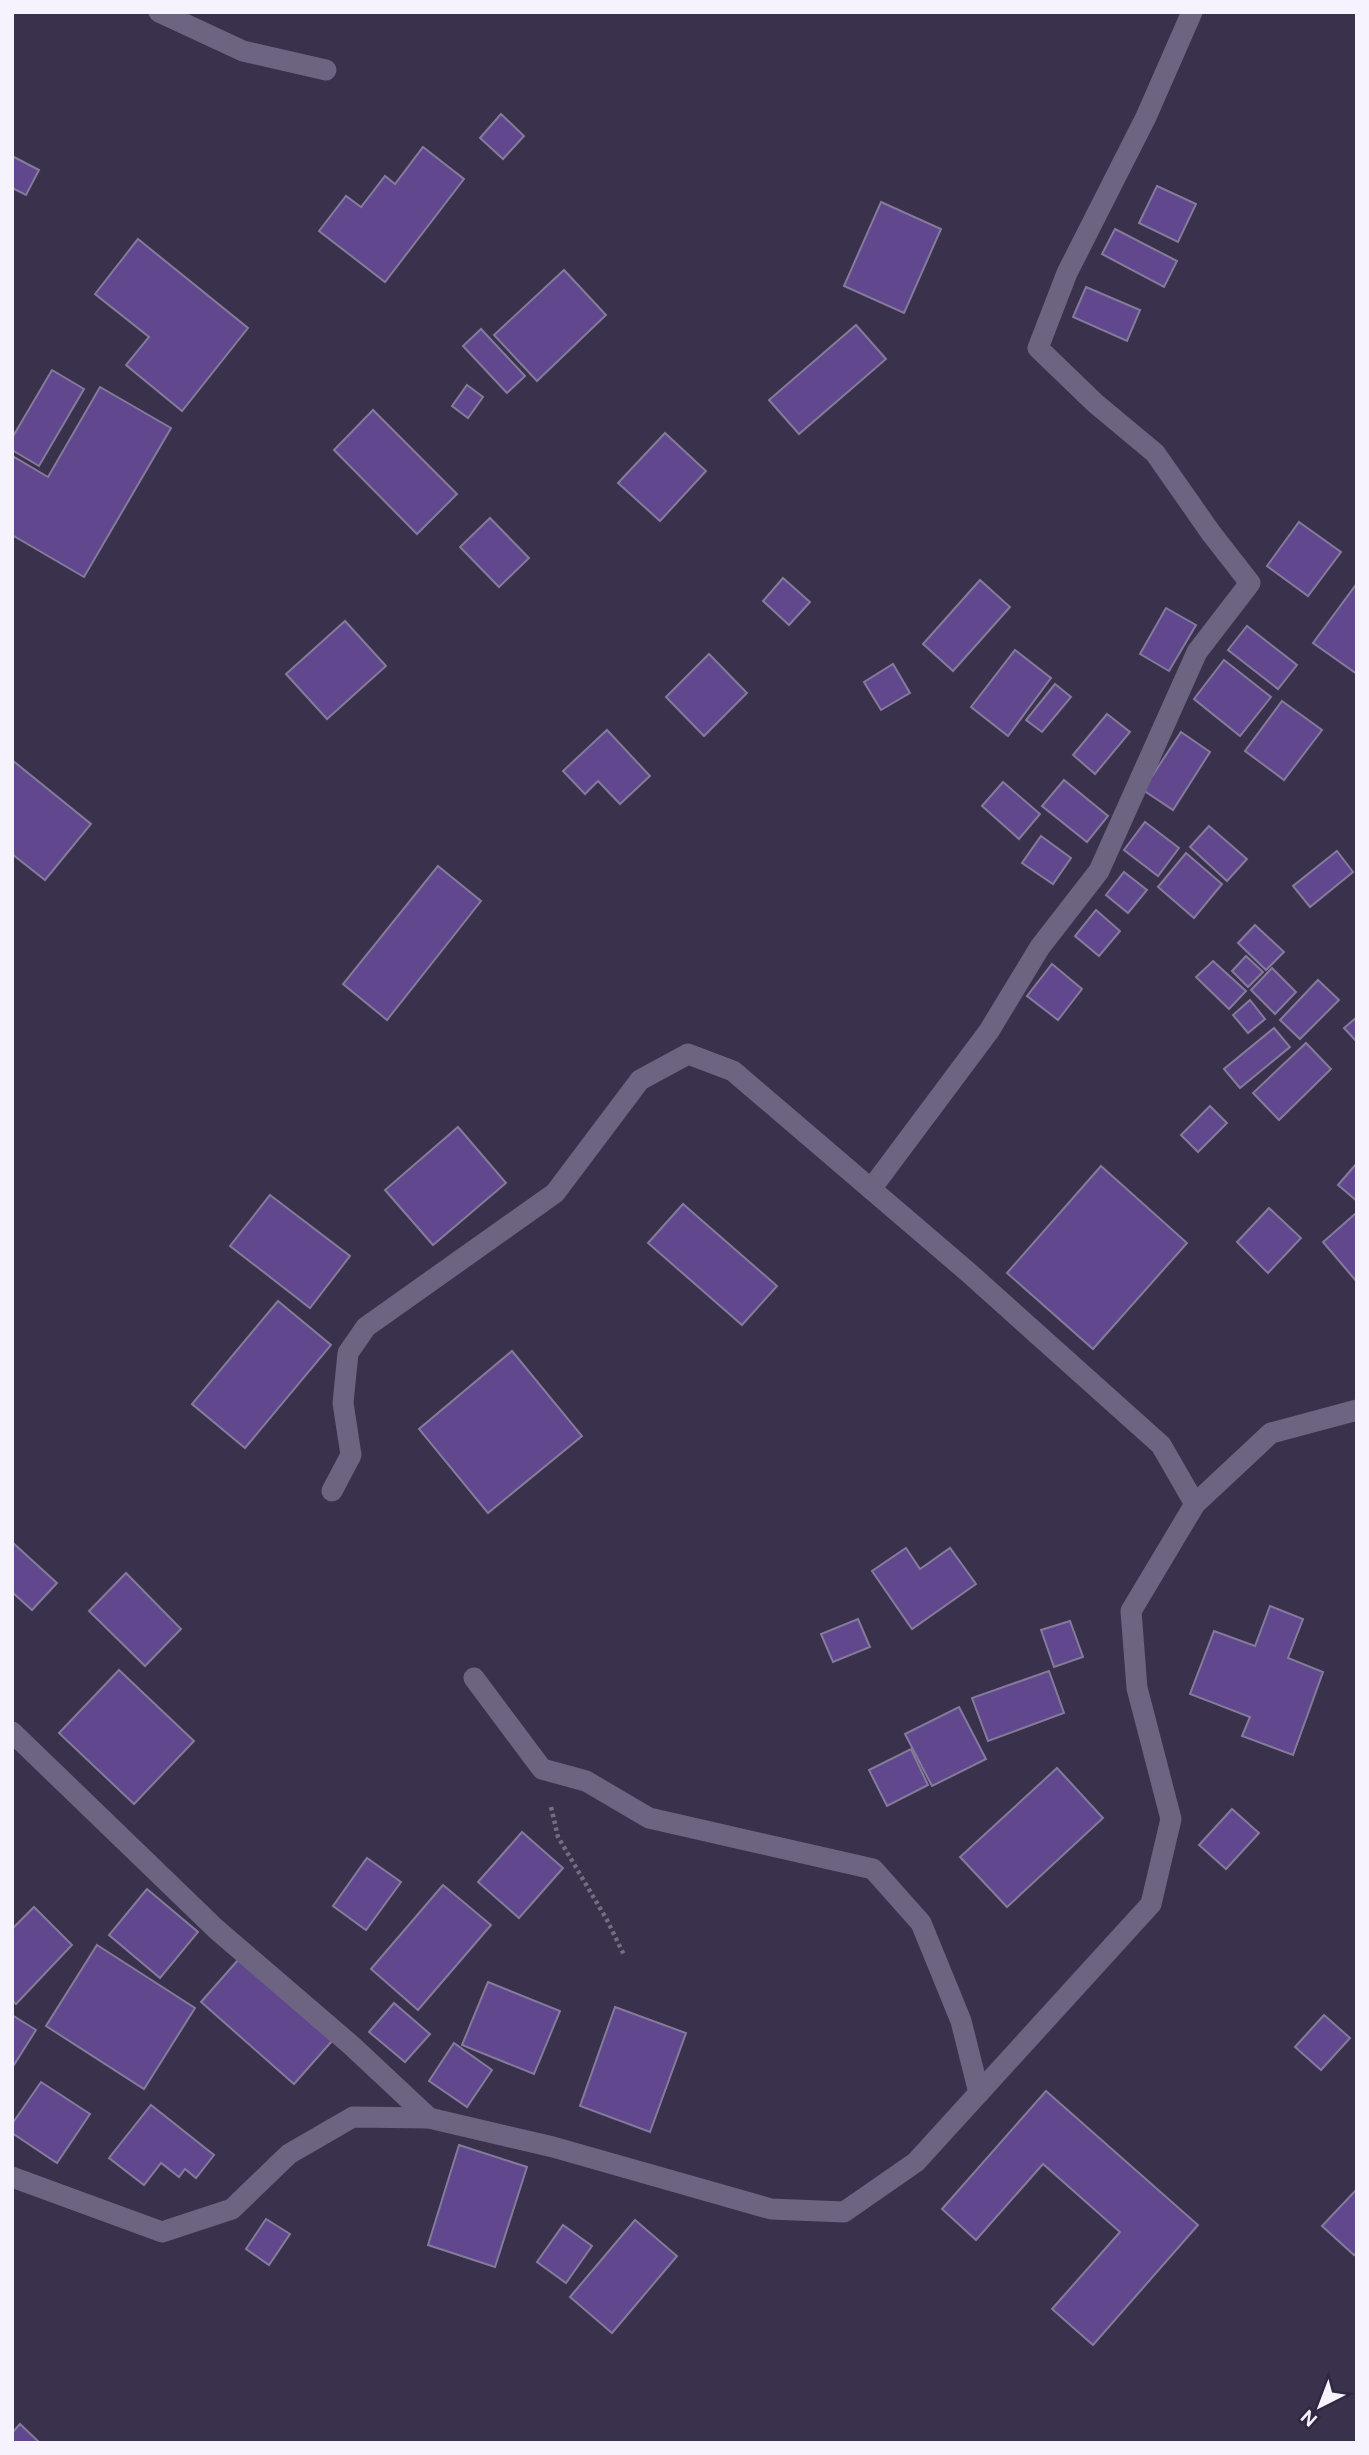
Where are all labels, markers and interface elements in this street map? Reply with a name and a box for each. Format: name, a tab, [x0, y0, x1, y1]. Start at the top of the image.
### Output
north arrow	[1285, 2371, 1355, 2441]
text: N	[1295, 2404, 1322, 2432]

